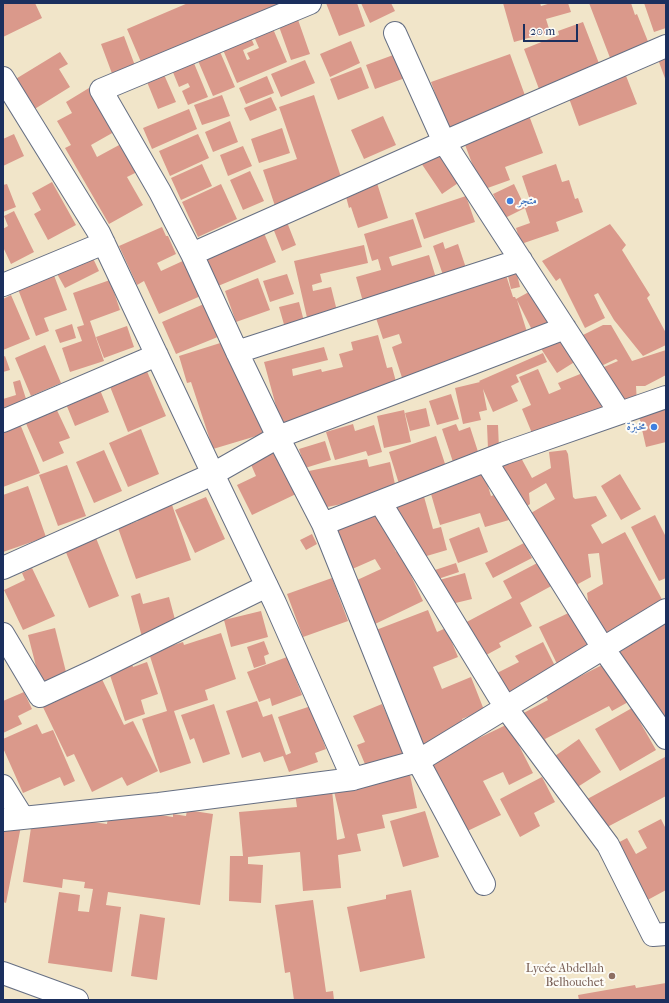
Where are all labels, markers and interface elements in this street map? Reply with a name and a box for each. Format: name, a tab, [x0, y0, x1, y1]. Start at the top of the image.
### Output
scale bar	[525, 16, 580, 42]
text: 20 m	[530, 24, 555, 38]
place label: متجر	[518, 194, 537, 208]
marker: متجر	[505, 196, 515, 206]
place label: مخبزة	[627, 420, 646, 434]
marker: مخبزة	[649, 422, 659, 432]
place label: Lycée Abdellah Belhouchet	[526, 962, 604, 990]
marker: Lycée Abdellah Belhouchet	[607, 971, 617, 981]

